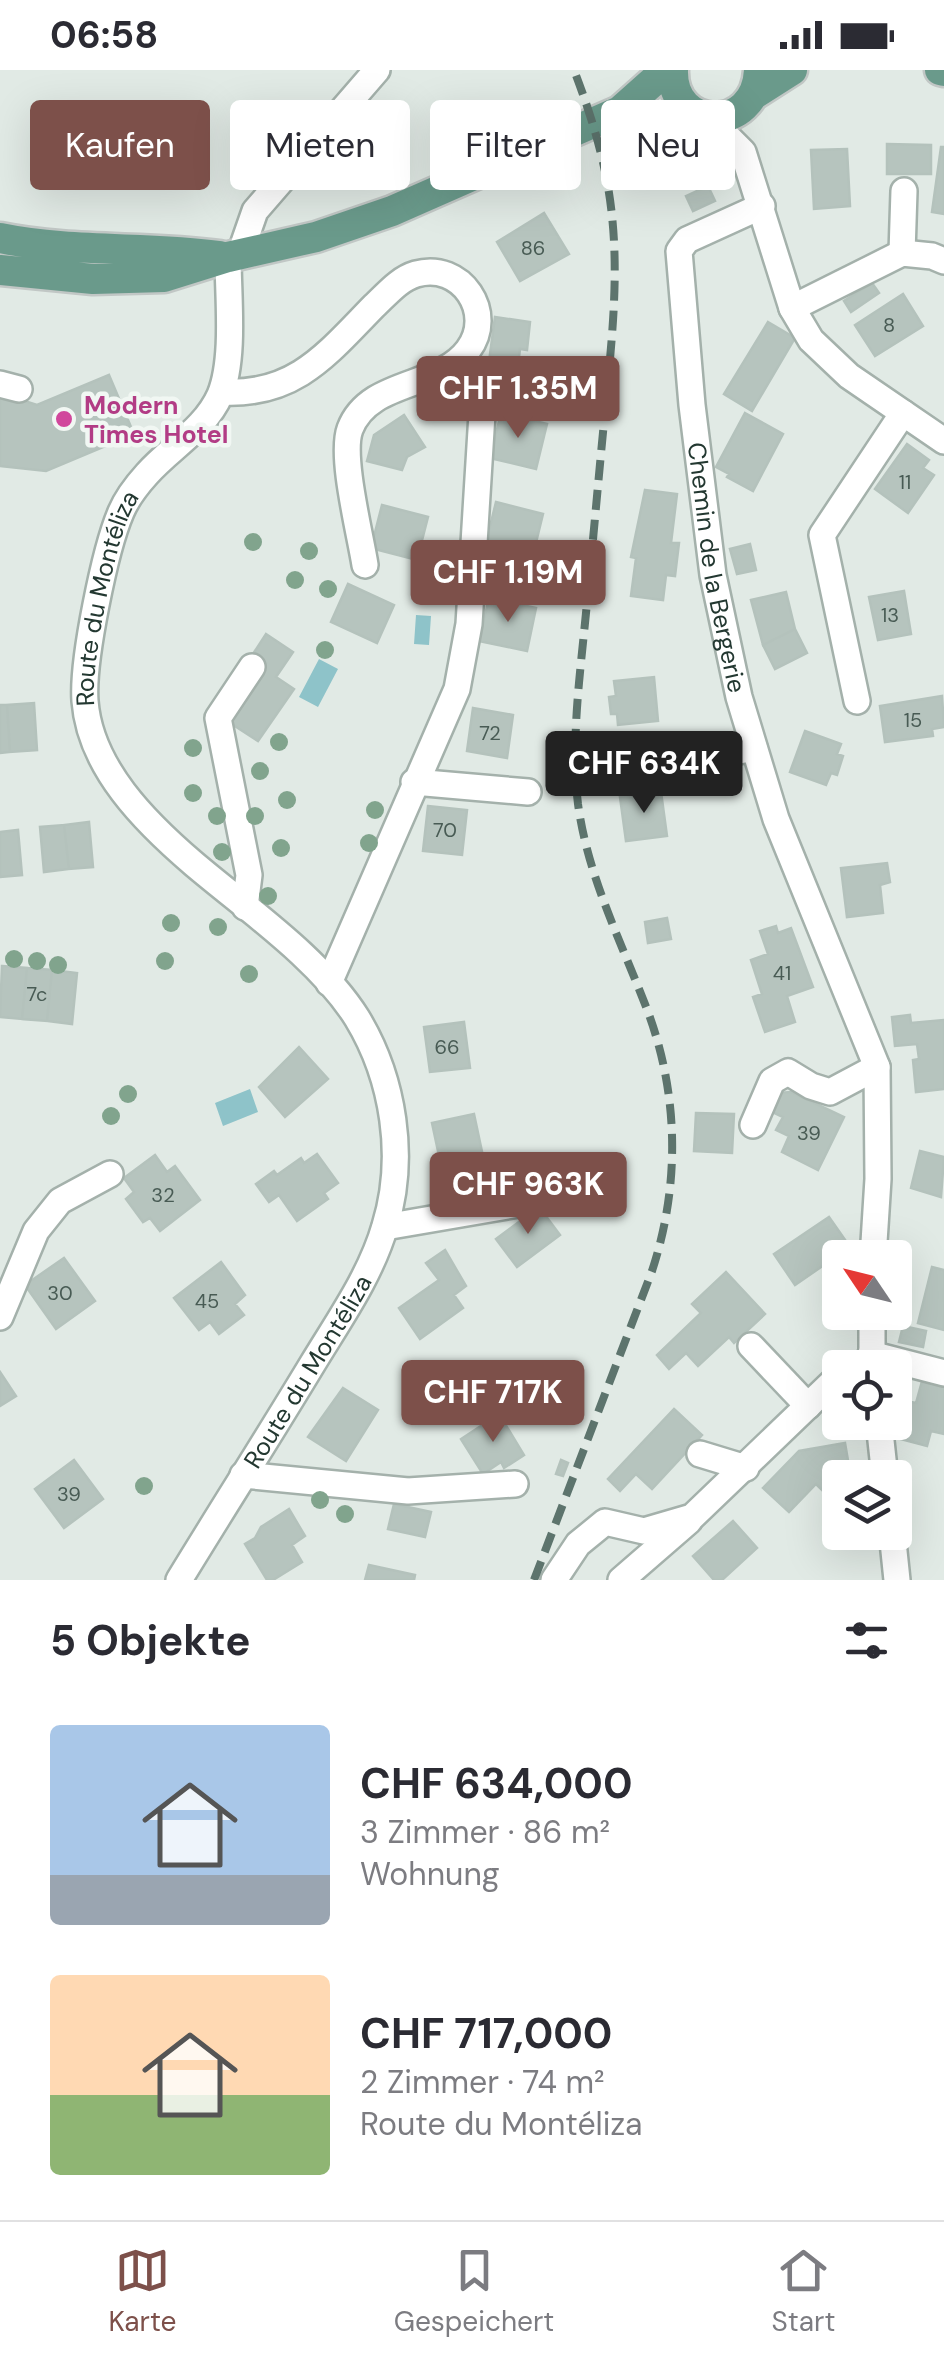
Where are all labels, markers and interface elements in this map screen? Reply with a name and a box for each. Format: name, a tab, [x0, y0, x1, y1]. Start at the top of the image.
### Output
text: 06:58	[50, 10, 158, 60]
chip: Kaufen	[30, 100, 210, 190]
chip: Mieten	[230, 100, 410, 190]
chip: Filter	[430, 100, 581, 190]
chip: Neu	[601, 100, 735, 190]
house number: 86	[521, 235, 545, 261]
house number: 8	[883, 312, 895, 338]
pin: CHF 1.35M	[404, 356, 632, 441]
text: CHF 1.35M	[438, 367, 598, 409]
place label: Modern Times Hotel	[84, 389, 228, 451]
marker: Modern Times Hotel	[53, 408, 75, 430]
street label: Chemin de la Bergerie	[680, 440, 754, 696]
house number: 11	[899, 469, 911, 495]
street label: Route du Montéliza	[69, 484, 146, 707]
pin: CHF 1.19M	[394, 540, 622, 625]
text: CHF 1.19M	[433, 551, 583, 593]
house number: 13	[881, 602, 899, 628]
house number: 15	[904, 707, 922, 733]
house number: 72	[479, 720, 501, 746]
pin: CHF 634K	[541, 731, 747, 816]
text: CHF 634K	[567, 742, 721, 784]
house number: 70	[433, 817, 457, 843]
house number: 41	[773, 960, 791, 986]
house number: 7c	[27, 981, 47, 1007]
house number: 66	[434, 1034, 460, 1060]
house number: 39	[797, 1120, 821, 1146]
pin: CHF 963K	[425, 1152, 631, 1237]
text: CHF 963K	[452, 1163, 604, 1205]
house number: 32	[151, 1182, 175, 1208]
north arrow	[822, 1240, 912, 1330]
map controls	[822, 1240, 912, 1550]
street label: Route du Montéliza	[236, 1269, 379, 1475]
house number: 30	[47, 1280, 73, 1306]
house number: 45	[195, 1288, 219, 1314]
button: locate	[822, 1350, 912, 1440]
pin: CHF 717K	[390, 1360, 596, 1445]
text: CHF 717K	[423, 1371, 563, 1413]
button: layers	[822, 1460, 912, 1550]
house number: 39	[57, 1481, 81, 1507]
text: 5 Objekte	[50, 1613, 250, 1668]
icon: filters	[839, 1613, 894, 1668]
text: CHF 634,000	[360, 1756, 633, 1811]
icon: home	[130, 1765, 250, 1885]
text: 3 Zimmer · 86 m²	[360, 1811, 610, 1853]
text: Wohnung	[360, 1853, 500, 1895]
text: CHF 717,000	[360, 2006, 612, 2061]
icon: home	[130, 2015, 250, 2135]
text: 2 Zimmer · 74 m²	[360, 2061, 605, 2103]
text: Route du Montéliza	[360, 2103, 642, 2145]
tab: Karte	[109, 2243, 176, 2340]
tab: Gespeichert	[394, 2243, 554, 2340]
tab: Start	[772, 2243, 835, 2340]

